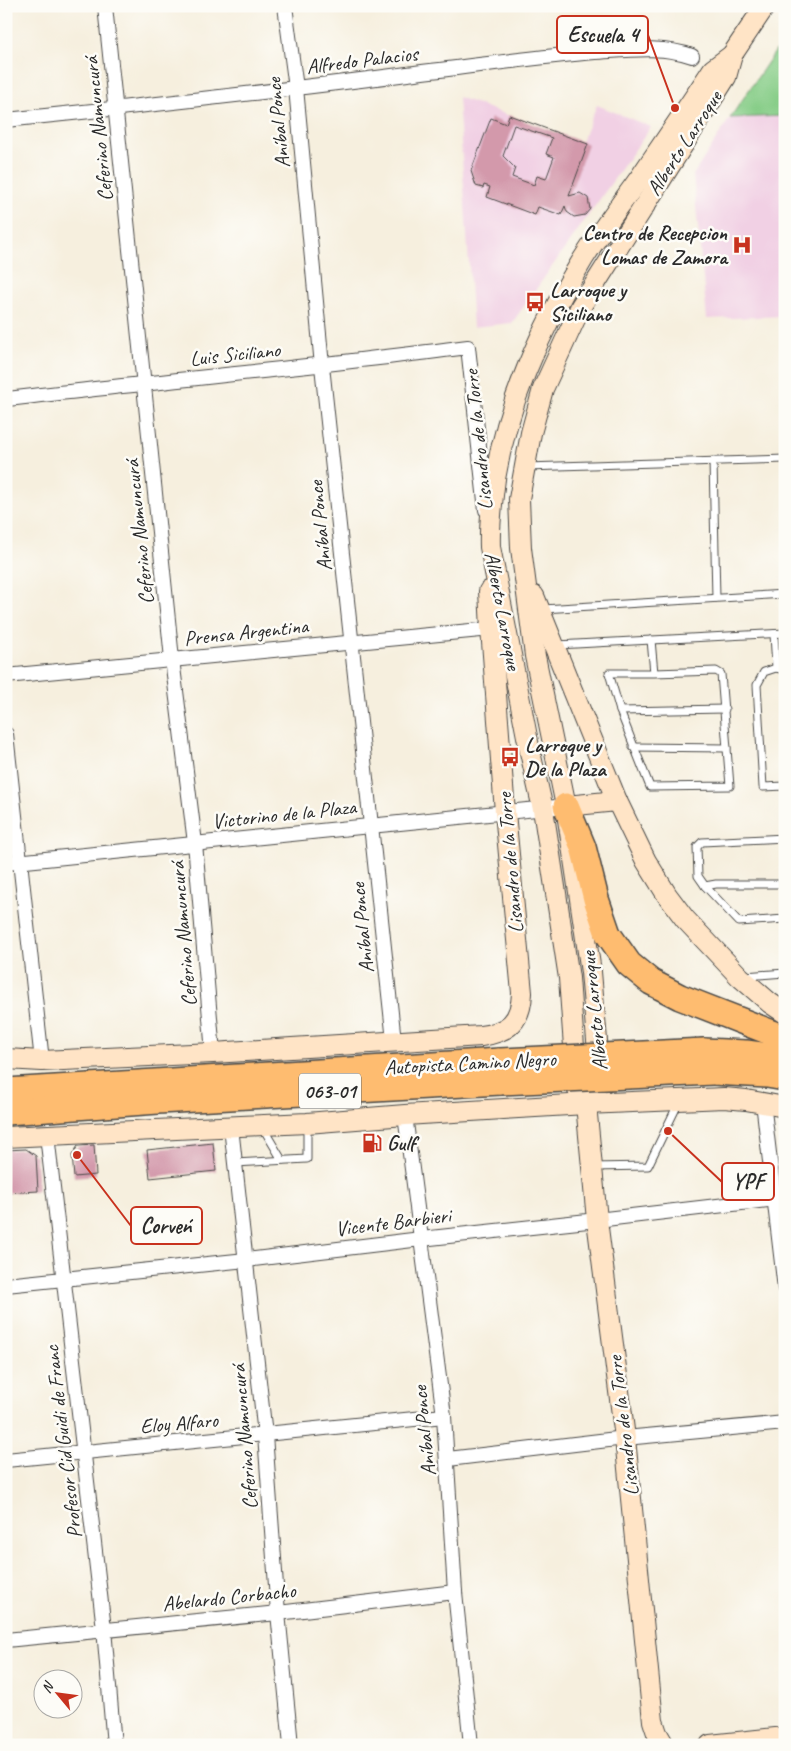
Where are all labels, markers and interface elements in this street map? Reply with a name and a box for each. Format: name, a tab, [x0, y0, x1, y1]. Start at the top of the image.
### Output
callout: Escuela 4	[557, 16, 648, 53]
text: Escuela 4	[567, 21, 642, 49]
street label: Alfredo Palacios	[305, 40, 421, 80]
street label: Ceferino Namuncurá	[77, 54, 119, 203]
street label: Aníbal Ponce	[260, 75, 296, 169]
street label: Alberto Larroque	[641, 85, 728, 200]
place label: Centro de Recepcion Lomas de Zamora	[583, 220, 729, 270]
hospital icon: Centro de Recepcion Lomas de Zamora	[731, 234, 753, 256]
place label: Larroque y Siciliano	[550, 277, 628, 327]
bus stop icon: Larroque y Siciliano	[524, 291, 546, 313]
street label: Luis Siciliano	[189, 336, 283, 372]
street label: Lisandro de la Torre	[457, 366, 498, 511]
street label: Ceferino Namuncurá	[118, 457, 160, 606]
street label: Aníbal Ponce	[302, 478, 338, 572]
street label: Alberto Larroque	[479, 550, 527, 673]
street label: Prensa Argentina	[183, 612, 311, 651]
place label: Larroque y De la Plaza	[525, 732, 607, 782]
bus stop icon: Larroque y De la Plaza	[499, 746, 521, 768]
street label: Lisandro de la Torre	[491, 790, 529, 934]
street label: Victorino de la Plaza	[211, 793, 359, 834]
street label: Ceferino Namuncurá	[164, 859, 202, 1008]
street label: Aníbal Ponce	[344, 880, 380, 974]
street label: Alberto Larroque	[575, 949, 613, 1072]
street label: Autopista Camino Negro	[384, 1045, 558, 1080]
road number: 063-01	[299, 1074, 361, 1108]
place label: Gulf	[387, 1130, 420, 1156]
fuel station icon: Gulf	[361, 1132, 383, 1154]
callout: YPF	[722, 1163, 774, 1200]
text: YPF	[732, 1168, 767, 1196]
street label: Vicente Barbieri	[334, 1202, 455, 1242]
callout: Corveń	[131, 1207, 202, 1244]
text: Corveń	[141, 1212, 194, 1240]
street label: Profesor Cid Guidi de Franc	[38, 1342, 88, 1540]
street label: Lisandro de la Torre	[601, 1352, 644, 1498]
street label: Ceferino Namuncurá	[225, 1362, 263, 1511]
street label: Aníbal Ponce	[406, 1383, 442, 1477]
street label: Eloy Alfaro	[139, 1407, 221, 1439]
street label: Abelardo Corbacho	[161, 1577, 298, 1617]
north arrow	[32, 1668, 82, 1718]
text: N	[38, 1678, 58, 1696]

